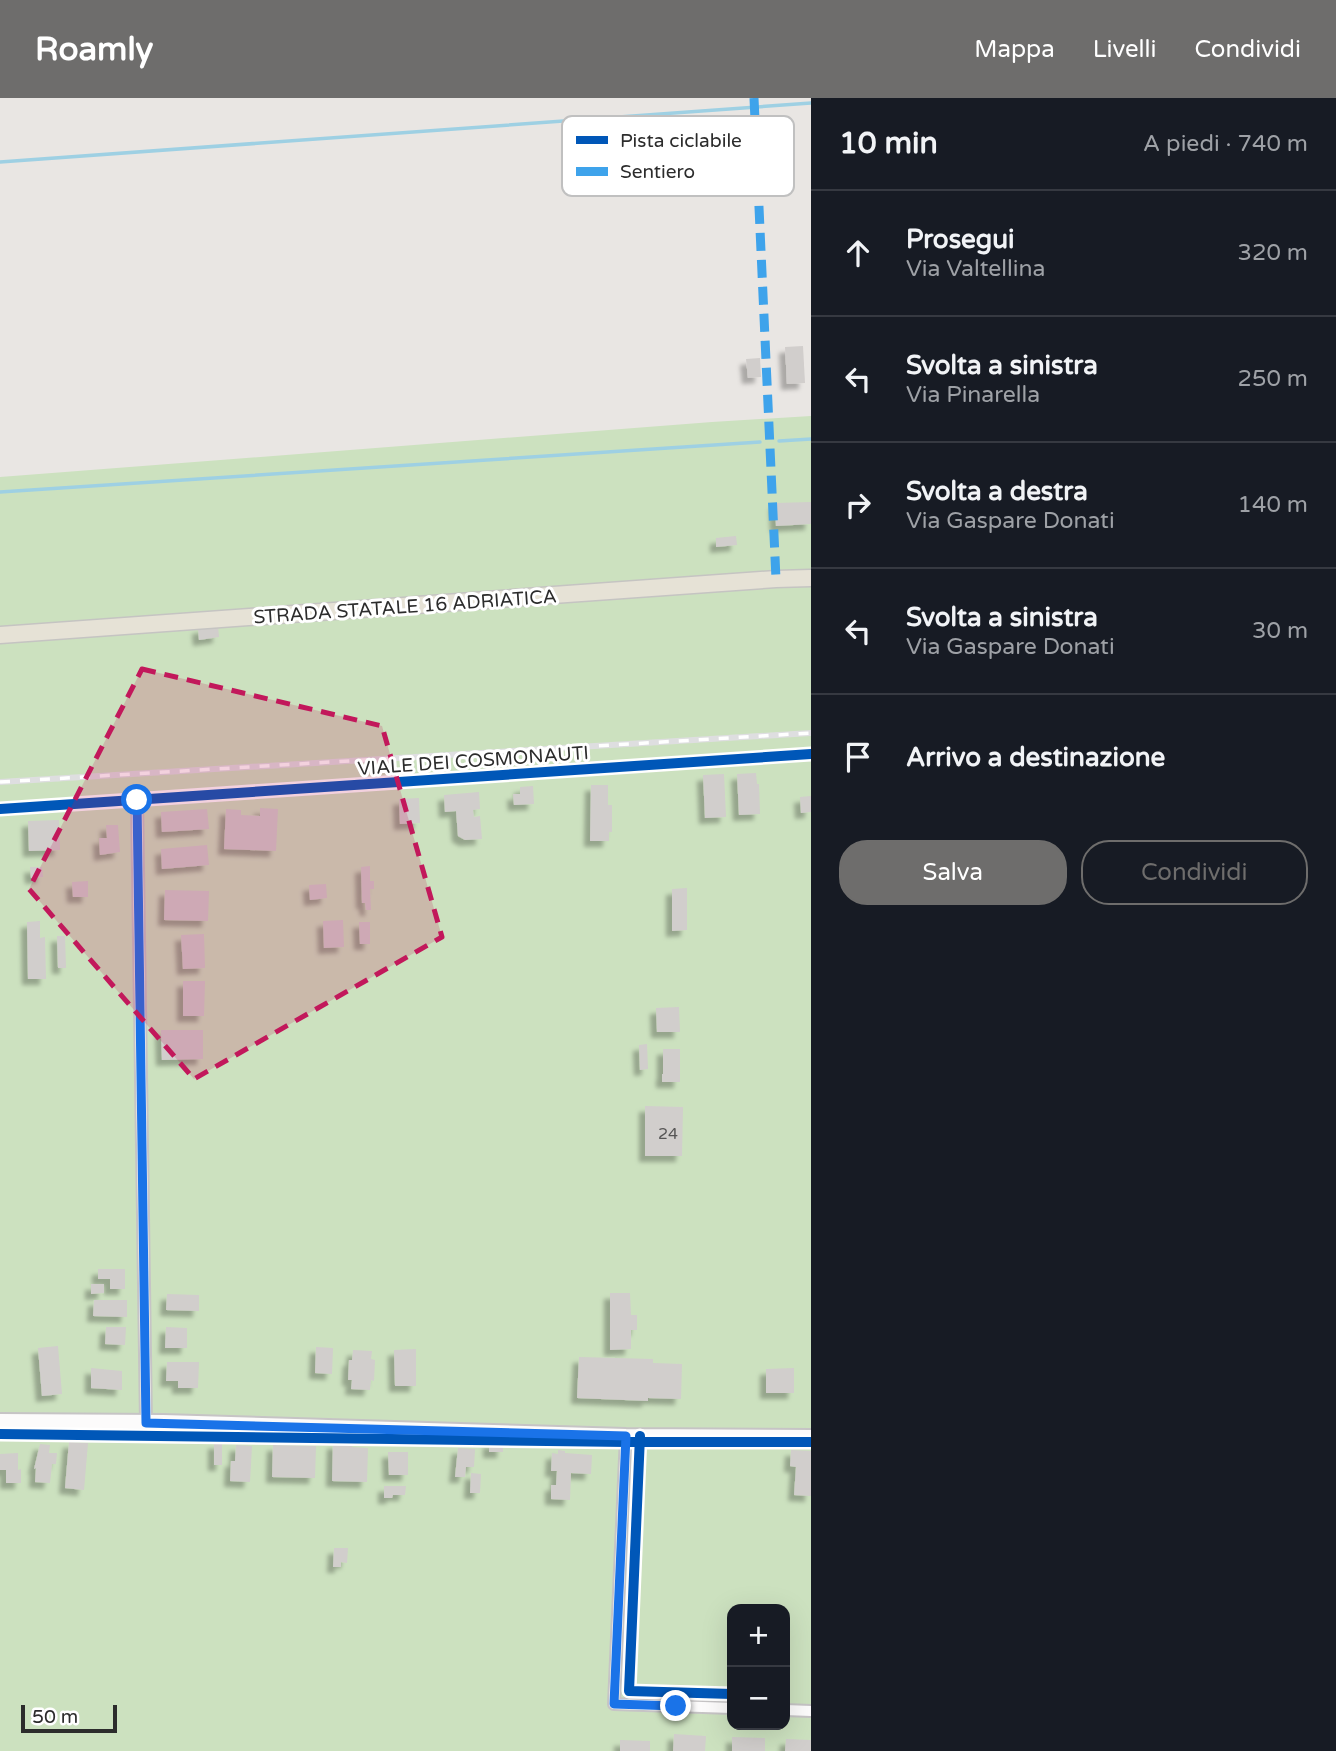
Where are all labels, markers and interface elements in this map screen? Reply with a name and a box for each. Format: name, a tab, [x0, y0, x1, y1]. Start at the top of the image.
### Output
text: Roamly	[35, 30, 153, 69]
text: Mappa	[974, 35, 1055, 64]
text: Livelli	[1093, 35, 1157, 64]
text: Condividi	[1195, 35, 1301, 64]
legend	[562, 116, 794, 196]
text: 10 min	[839, 125, 938, 162]
text: Pista ciclabile	[620, 130, 742, 152]
text: A piedi · 740 m	[1143, 130, 1308, 158]
text: Sentiero	[620, 161, 695, 183]
text: Prosegui	[906, 224, 1015, 255]
icon: ahead	[839, 234, 877, 272]
text: 320 m	[1238, 239, 1308, 267]
text: Via Valtellina	[906, 255, 1045, 283]
text: Svolta a sinistra	[906, 350, 1098, 381]
icon: left	[839, 360, 877, 398]
text: 250 m	[1238, 365, 1308, 393]
text: Via Pinarella	[906, 381, 1040, 409]
text: Svolta a destra	[906, 476, 1088, 507]
icon: right	[839, 486, 877, 524]
text: 140 m	[1238, 491, 1308, 519]
text: Via Gaspare Donati	[906, 507, 1115, 535]
street label: STRADA STATALE 16 ADRIATICA	[253, 585, 557, 629]
text: Svolta a sinistra	[906, 602, 1098, 633]
icon: left	[839, 612, 877, 650]
text: 30 m	[1252, 617, 1308, 645]
text: Via Gaspare Donati	[906, 633, 1115, 661]
icon: arrive	[839, 738, 877, 776]
street label: VIALE DEI COSMONAUTI	[357, 742, 589, 780]
text: Arrivo a destinazione	[906, 742, 1165, 773]
route start	[121, 784, 152, 815]
button: Salva	[839, 840, 1067, 905]
button: Condividi	[1081, 840, 1308, 905]
house number: 24	[658, 1124, 678, 1144]
map controls	[727, 1604, 790, 1730]
button: +	[727, 1604, 790, 1667]
button: −	[727, 1667, 790, 1730]
route end	[660, 1690, 691, 1721]
scale bar	[21, 1702, 117, 1734]
text: 50 m	[32, 1706, 78, 1728]

